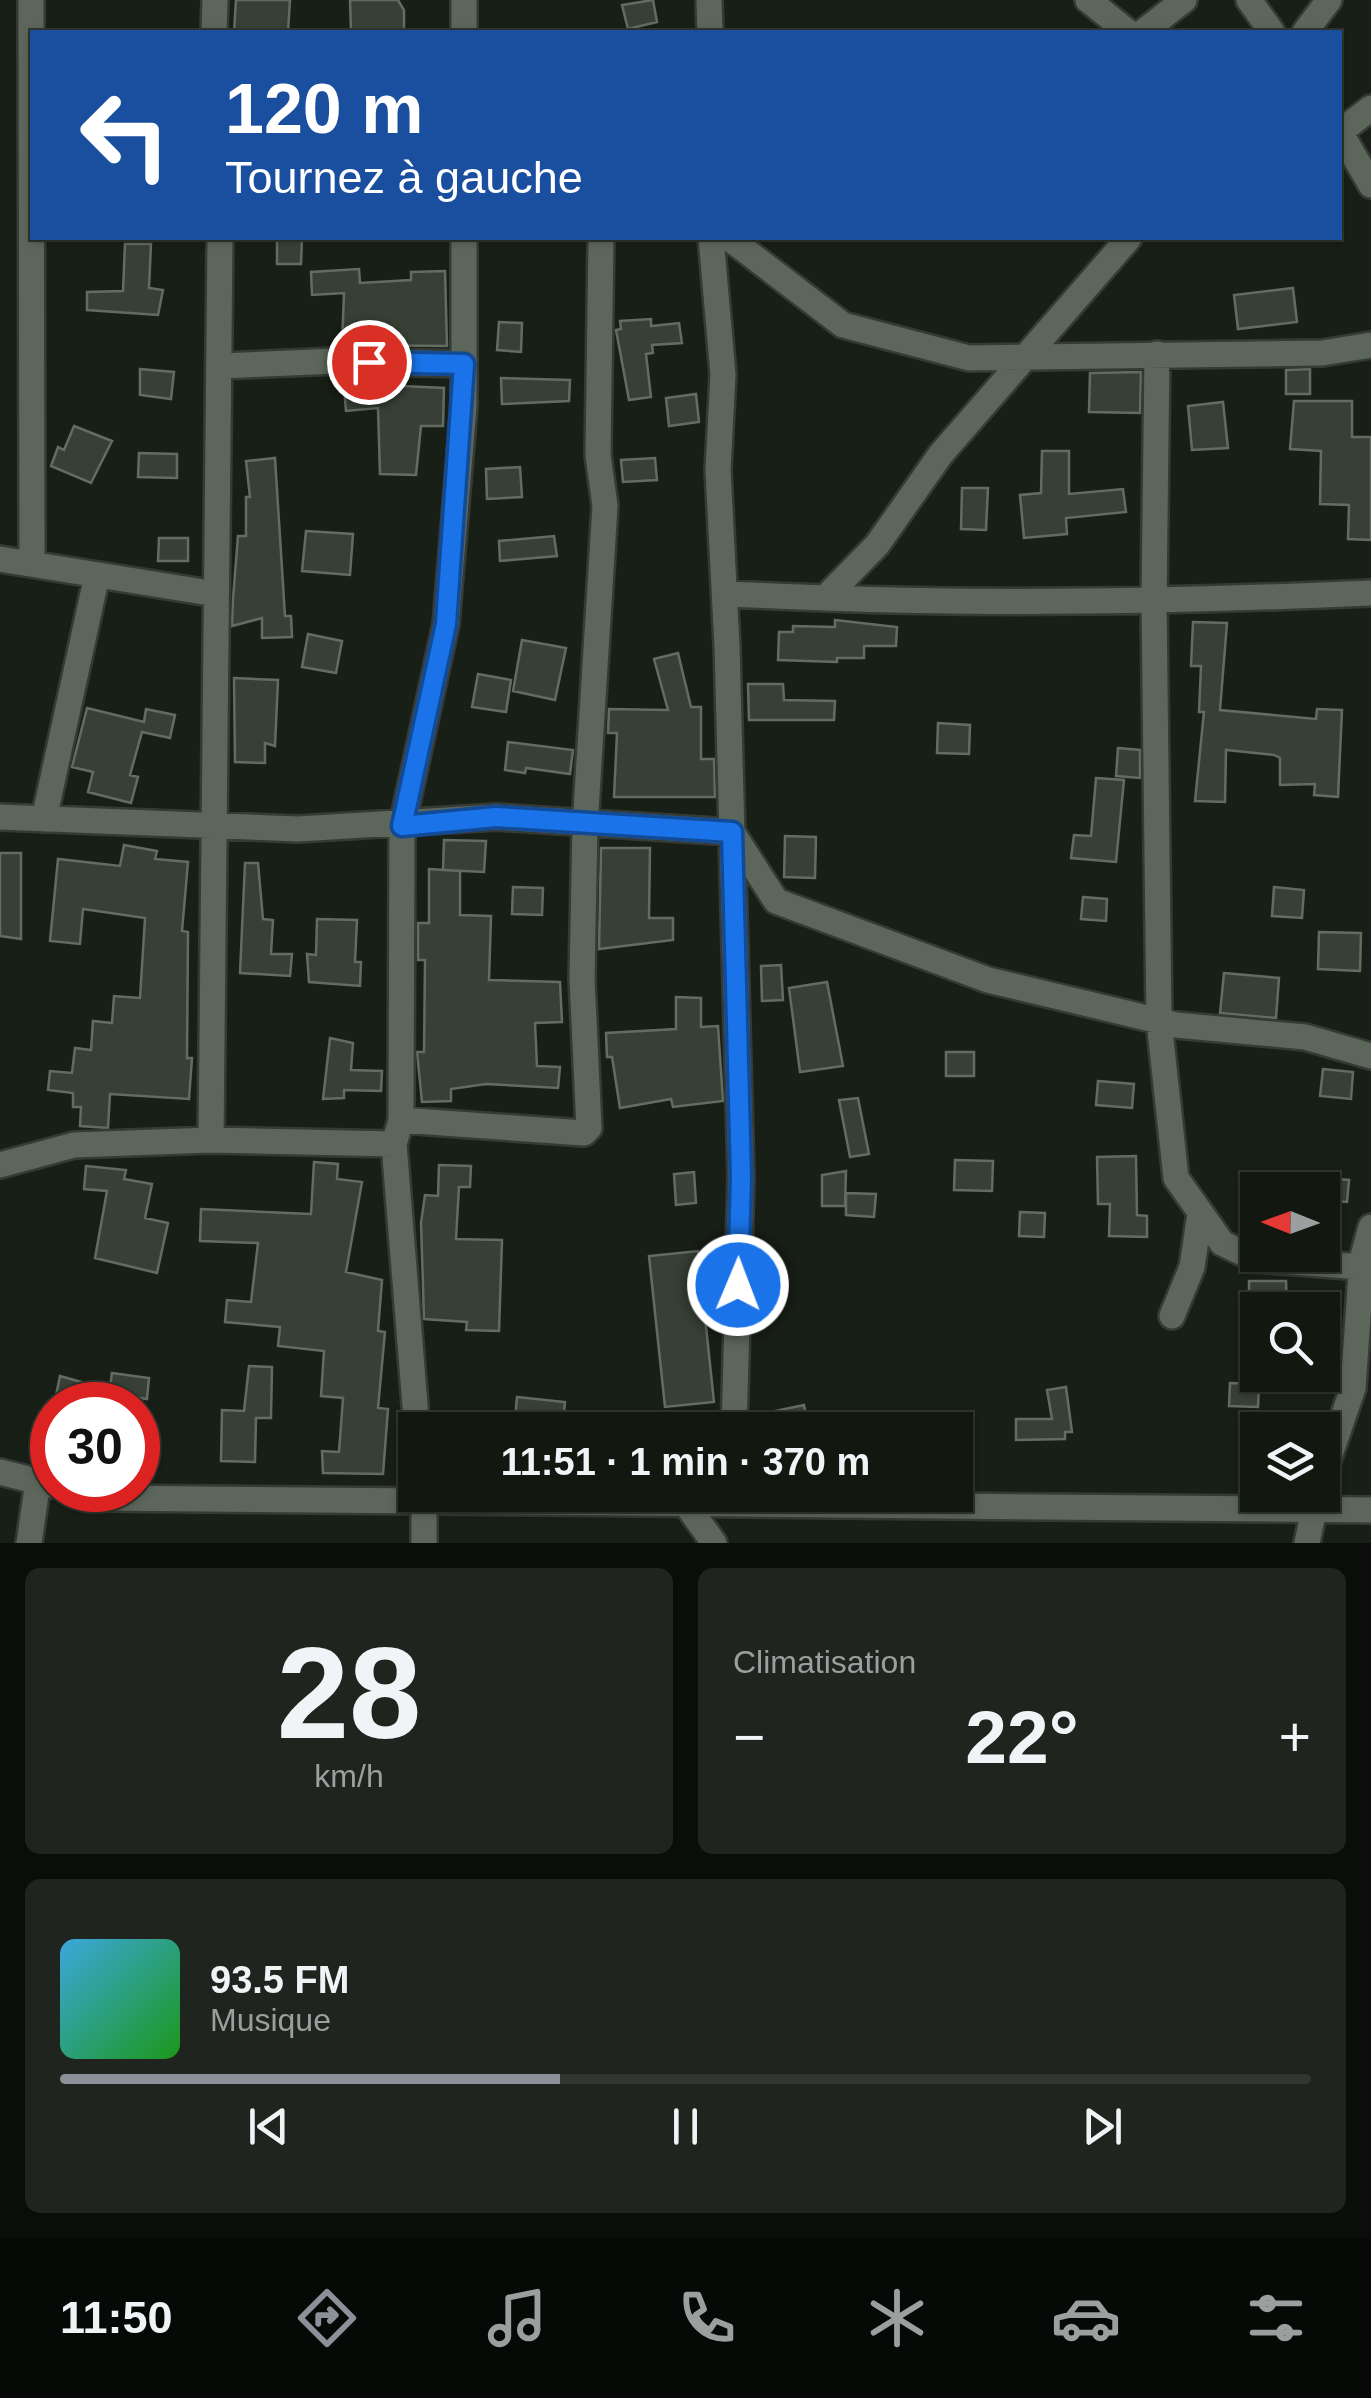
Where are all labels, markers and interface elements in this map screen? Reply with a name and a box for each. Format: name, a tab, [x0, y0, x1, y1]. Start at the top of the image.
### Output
icon: left	[60, 70, 190, 200]
text: 120 m	[225, 70, 423, 148]
text: Tournez à gauche	[225, 152, 583, 203]
pin	[327, 320, 412, 405]
icon: arrive	[342, 335, 397, 390]
north arrow	[1240, 1172, 1340, 1272]
map controls	[1240, 1172, 1340, 1512]
position arrow	[686, 1233, 790, 1337]
button: search	[1240, 1292, 1340, 1392]
speed limit sign: 30	[30, 1382, 160, 1512]
button: layers	[1240, 1412, 1340, 1512]
text: 11:51 · 1 min · 370 m	[501, 1441, 870, 1483]
text: 28	[277, 1620, 421, 1766]
text: Climatisation	[733, 1644, 916, 1680]
text: 22°	[965, 1695, 1079, 1779]
text: −	[733, 1706, 765, 1768]
text: +	[1279, 1706, 1311, 1768]
text: km/h	[314, 1758, 384, 1794]
text: 93.5 FM	[210, 1959, 349, 2001]
text: Musique	[210, 2002, 331, 2038]
icon: previous	[241, 2099, 296, 2154]
icon: pause	[658, 2099, 713, 2154]
icon: next	[1075, 2099, 1130, 2154]
icon: directions	[292, 2283, 362, 2353]
icon: music	[482, 2283, 552, 2353]
icon: phone	[672, 2283, 742, 2353]
icon: climate	[862, 2283, 932, 2353]
icon: car	[1051, 2283, 1121, 2353]
icon: filters	[1241, 2283, 1311, 2353]
text: 11:50	[60, 2292, 173, 2343]

